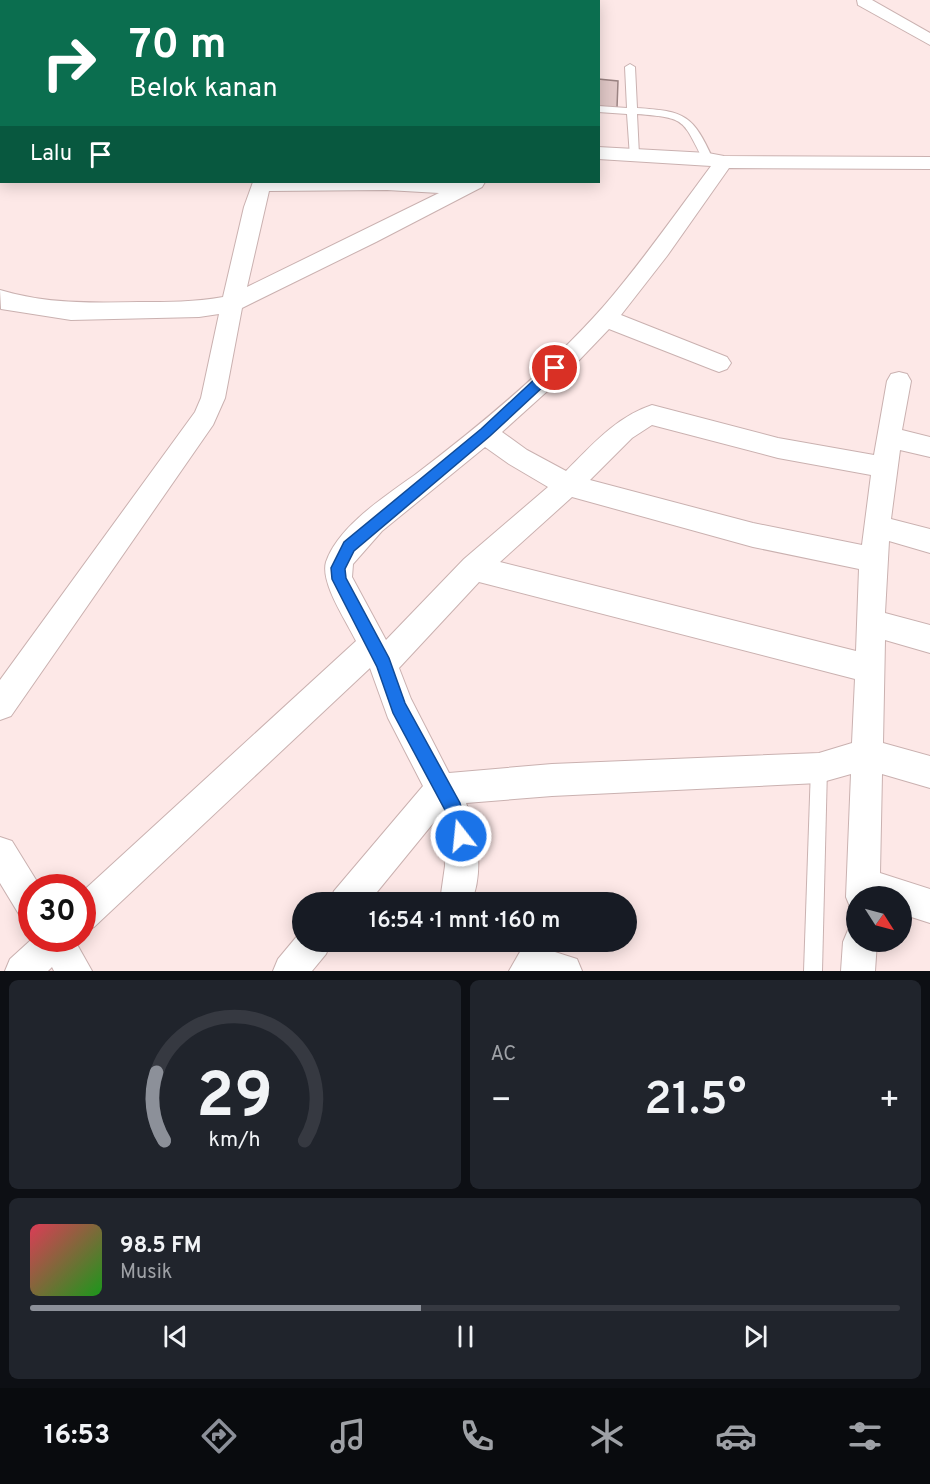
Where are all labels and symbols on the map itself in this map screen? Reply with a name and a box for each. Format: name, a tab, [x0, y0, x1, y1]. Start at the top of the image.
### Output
pin	[529, 342, 580, 393]
position arrow	[429, 804, 493, 868]
speed limit sign: 30	[18, 874, 96, 952]
north arrow	[846, 886, 912, 952]

